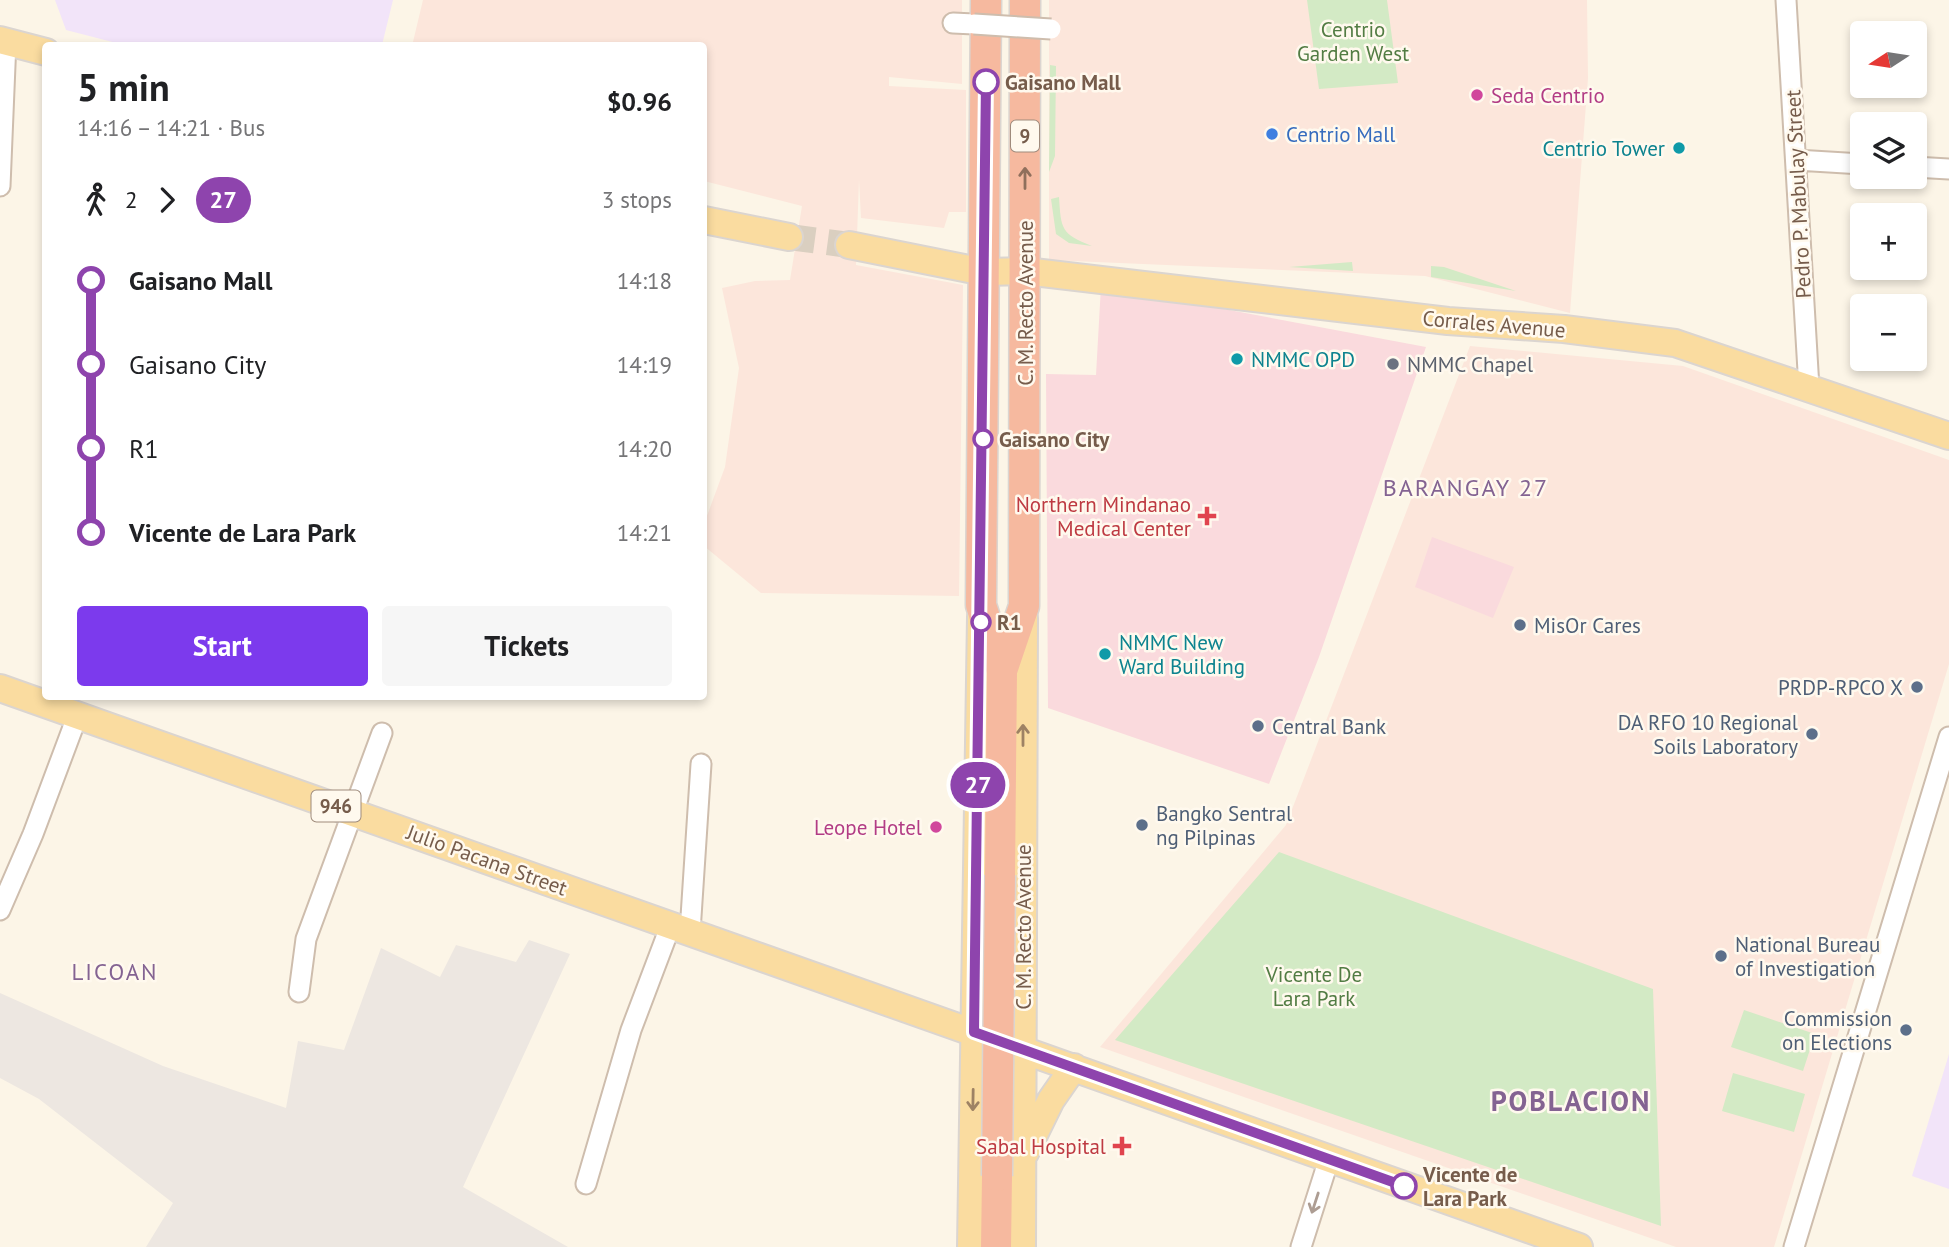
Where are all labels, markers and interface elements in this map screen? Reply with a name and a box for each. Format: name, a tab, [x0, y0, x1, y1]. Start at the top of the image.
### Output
park label: Centrio Garden West	[1297, 16, 1409, 67]
north arrow	[1850, 21, 1927, 98]
map controls	[1850, 21, 1927, 371]
text: 5 min	[77, 62, 170, 111]
marker: Gaisano Mall	[973, 69, 999, 95]
place label: Gaisano Mall	[1005, 69, 1122, 96]
place label: Seda Centrio	[1491, 82, 1605, 109]
text: $0.96	[607, 85, 672, 118]
marker: Seda Centrio	[1469, 87, 1485, 103]
street label: Pedro P. Mabulay Street	[1779, 89, 1817, 299]
button: layers	[1850, 112, 1927, 189]
text: 14:16 – 14:21 · Bus	[77, 113, 265, 142]
road number: 9	[1011, 120, 1039, 152]
place label: Centrio Mall	[1286, 121, 1395, 148]
marker: Centrio Mall	[1264, 126, 1280, 142]
place label: Centrio Tower	[1542, 135, 1665, 162]
marker: Centrio Tower	[1671, 140, 1687, 156]
one-way arrow	[1018, 167, 1032, 190]
icon: walk	[77, 181, 115, 219]
icon: forward	[148, 181, 186, 219]
text: 27	[210, 184, 237, 215]
text: 2	[125, 185, 138, 214]
text: 3 stops	[602, 185, 672, 214]
button: +	[1850, 203, 1927, 280]
street label: C. M. Recto Avenue	[1012, 220, 1039, 386]
text: Gaisano Mall	[129, 264, 272, 297]
text: 14:18	[617, 266, 672, 295]
button: −	[1850, 294, 1927, 371]
street label: Corrales Avenue	[1421, 304, 1567, 344]
place label: NMMC OPD	[1251, 346, 1355, 373]
text: Gaisano City	[129, 348, 266, 381]
text: 14:19	[617, 350, 672, 379]
marker: NMMC OPD	[1229, 351, 1245, 367]
place label: NMMC Chapel	[1407, 351, 1533, 378]
marker: NMMC Chapel	[1385, 356, 1401, 372]
place label: Gaisano City	[999, 426, 1110, 453]
marker: Gaisano City	[973, 429, 993, 449]
text: R1	[129, 432, 159, 465]
text: 14:20	[617, 434, 672, 463]
district label: BARANGAY 27	[1383, 472, 1549, 503]
place label: Northern Mindanao Medical Center	[1016, 491, 1191, 542]
marker: Northern Mindanao Medical Center	[1197, 506, 1217, 526]
text: Vicente de Lara Park	[129, 516, 356, 549]
text: 14:21	[617, 518, 672, 547]
button: Start	[77, 606, 368, 686]
button: Tickets	[382, 606, 672, 686]
place label: R1	[997, 609, 1022, 636]
marker: R1	[971, 612, 991, 632]
place label: MisOr Cares	[1534, 612, 1641, 639]
marker: MisOr Cares	[1512, 617, 1528, 633]
place label: NMMC New Ward Building	[1119, 629, 1245, 680]
marker: NMMC New Ward Building	[1097, 646, 1113, 662]
place label: PRDP-RPCO X	[1778, 674, 1903, 701]
marker: PRDP-RPCO X	[1909, 679, 1925, 695]
place label: DA RFO 10 Regional Soils Laboratory	[1618, 709, 1798, 760]
place label: Central Bank	[1272, 713, 1386, 740]
marker: Central Bank	[1250, 718, 1266, 734]
one-way arrow	[1017, 724, 1030, 747]
marker: DA RFO 10 Regional Soils Laboratory	[1804, 726, 1820, 742]
line badge: 27	[946, 762, 1010, 808]
text: 27	[964, 769, 992, 800]
road number: 946	[312, 790, 360, 821]
place label: Bangko Sentral ng Pilpinas	[1156, 800, 1292, 851]
place label: Leope Hotel	[814, 814, 922, 841]
marker: Bangko Sentral ng Pilpinas	[1134, 817, 1150, 833]
street label: Julio Pacana Street	[402, 818, 571, 902]
marker: Leope Hotel	[928, 819, 944, 835]
street label: C. M. Recto Avenue	[1010, 844, 1037, 1010]
place label: National Bureau of Investigation	[1735, 931, 1880, 982]
marker: National Bureau of Investigation	[1713, 948, 1729, 964]
district label: LICOAN	[71, 957, 159, 986]
park label: Vicente De Lara Park	[1265, 961, 1362, 1012]
place label: Commission on Elections	[1782, 1005, 1892, 1056]
marker: Commission on Elections	[1898, 1022, 1914, 1038]
district label: POBLACION	[1491, 1082, 1651, 1119]
one-way arrow	[966, 1088, 980, 1111]
place label: Sabal Hospital	[976, 1133, 1106, 1160]
marker: Sabal Hospital	[1112, 1136, 1132, 1156]
place label: Vicente de Lara Park	[1422, 1161, 1517, 1212]
marker: Vicente de Lara Park	[1391, 1173, 1417, 1199]
one-way arrow	[1308, 1192, 1321, 1214]

